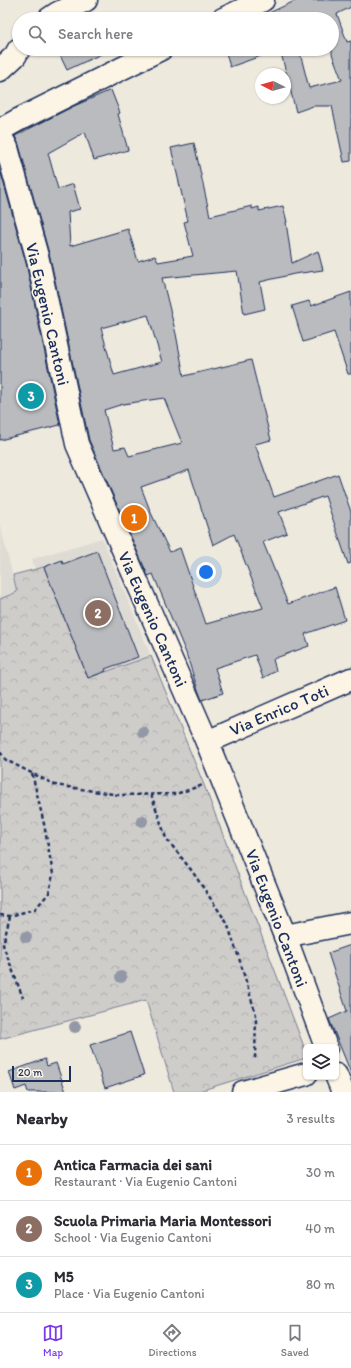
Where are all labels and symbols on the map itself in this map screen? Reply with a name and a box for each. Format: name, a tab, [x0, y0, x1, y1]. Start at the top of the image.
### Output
north arrow	[255, 68, 291, 104]
street label: Via Eugenio Cantoni	[22, 241, 74, 387]
pin: 3	[18, 381, 44, 411]
pin: 1	[121, 503, 147, 533]
street label: Via Eugenio Cantoni	[114, 548, 192, 690]
your location	[196, 562, 216, 582]
pin: 2	[85, 598, 111, 628]
street label: Via Enrico Toti	[227, 680, 331, 740]
street label: Via Eugenio Cantoni	[242, 846, 312, 990]
scale bar	[12, 1064, 71, 1083]

